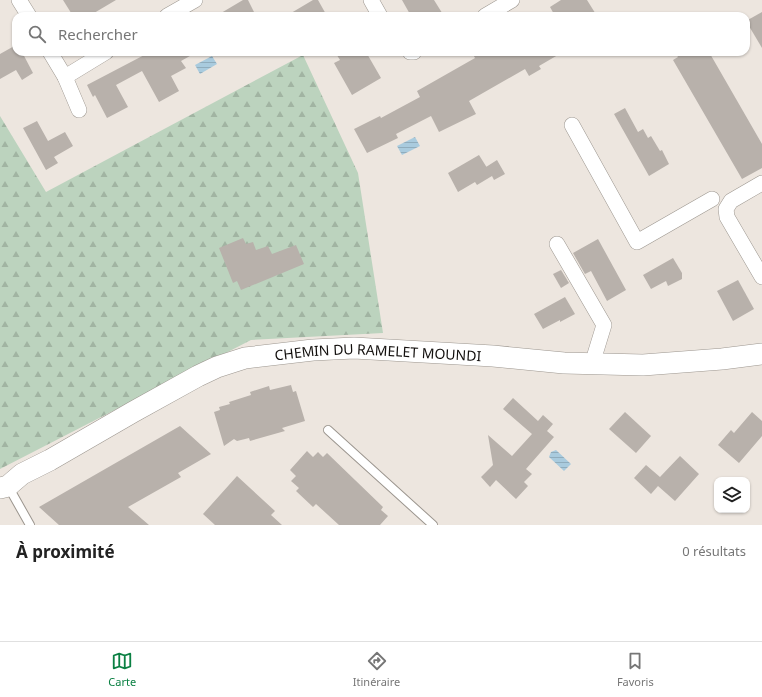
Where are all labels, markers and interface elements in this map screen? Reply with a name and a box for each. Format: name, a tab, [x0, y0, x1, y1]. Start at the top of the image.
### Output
search box	[12, 12, 750, 56]
icon: search	[26, 23, 48, 45]
text: Rechercher	[58, 24, 138, 44]
street label: CHEMIN DU RAMELET MOUNDI	[274, 338, 482, 365]
map controls	[714, 477, 750, 513]
button: layers	[714, 477, 750, 513]
text: À proximité	[16, 540, 115, 563]
text: 0 résultats	[682, 542, 746, 560]
tab: Carte	[108, 650, 136, 689]
tab: Itinéraire	[353, 650, 400, 689]
tab: Favoris	[617, 650, 654, 689]

